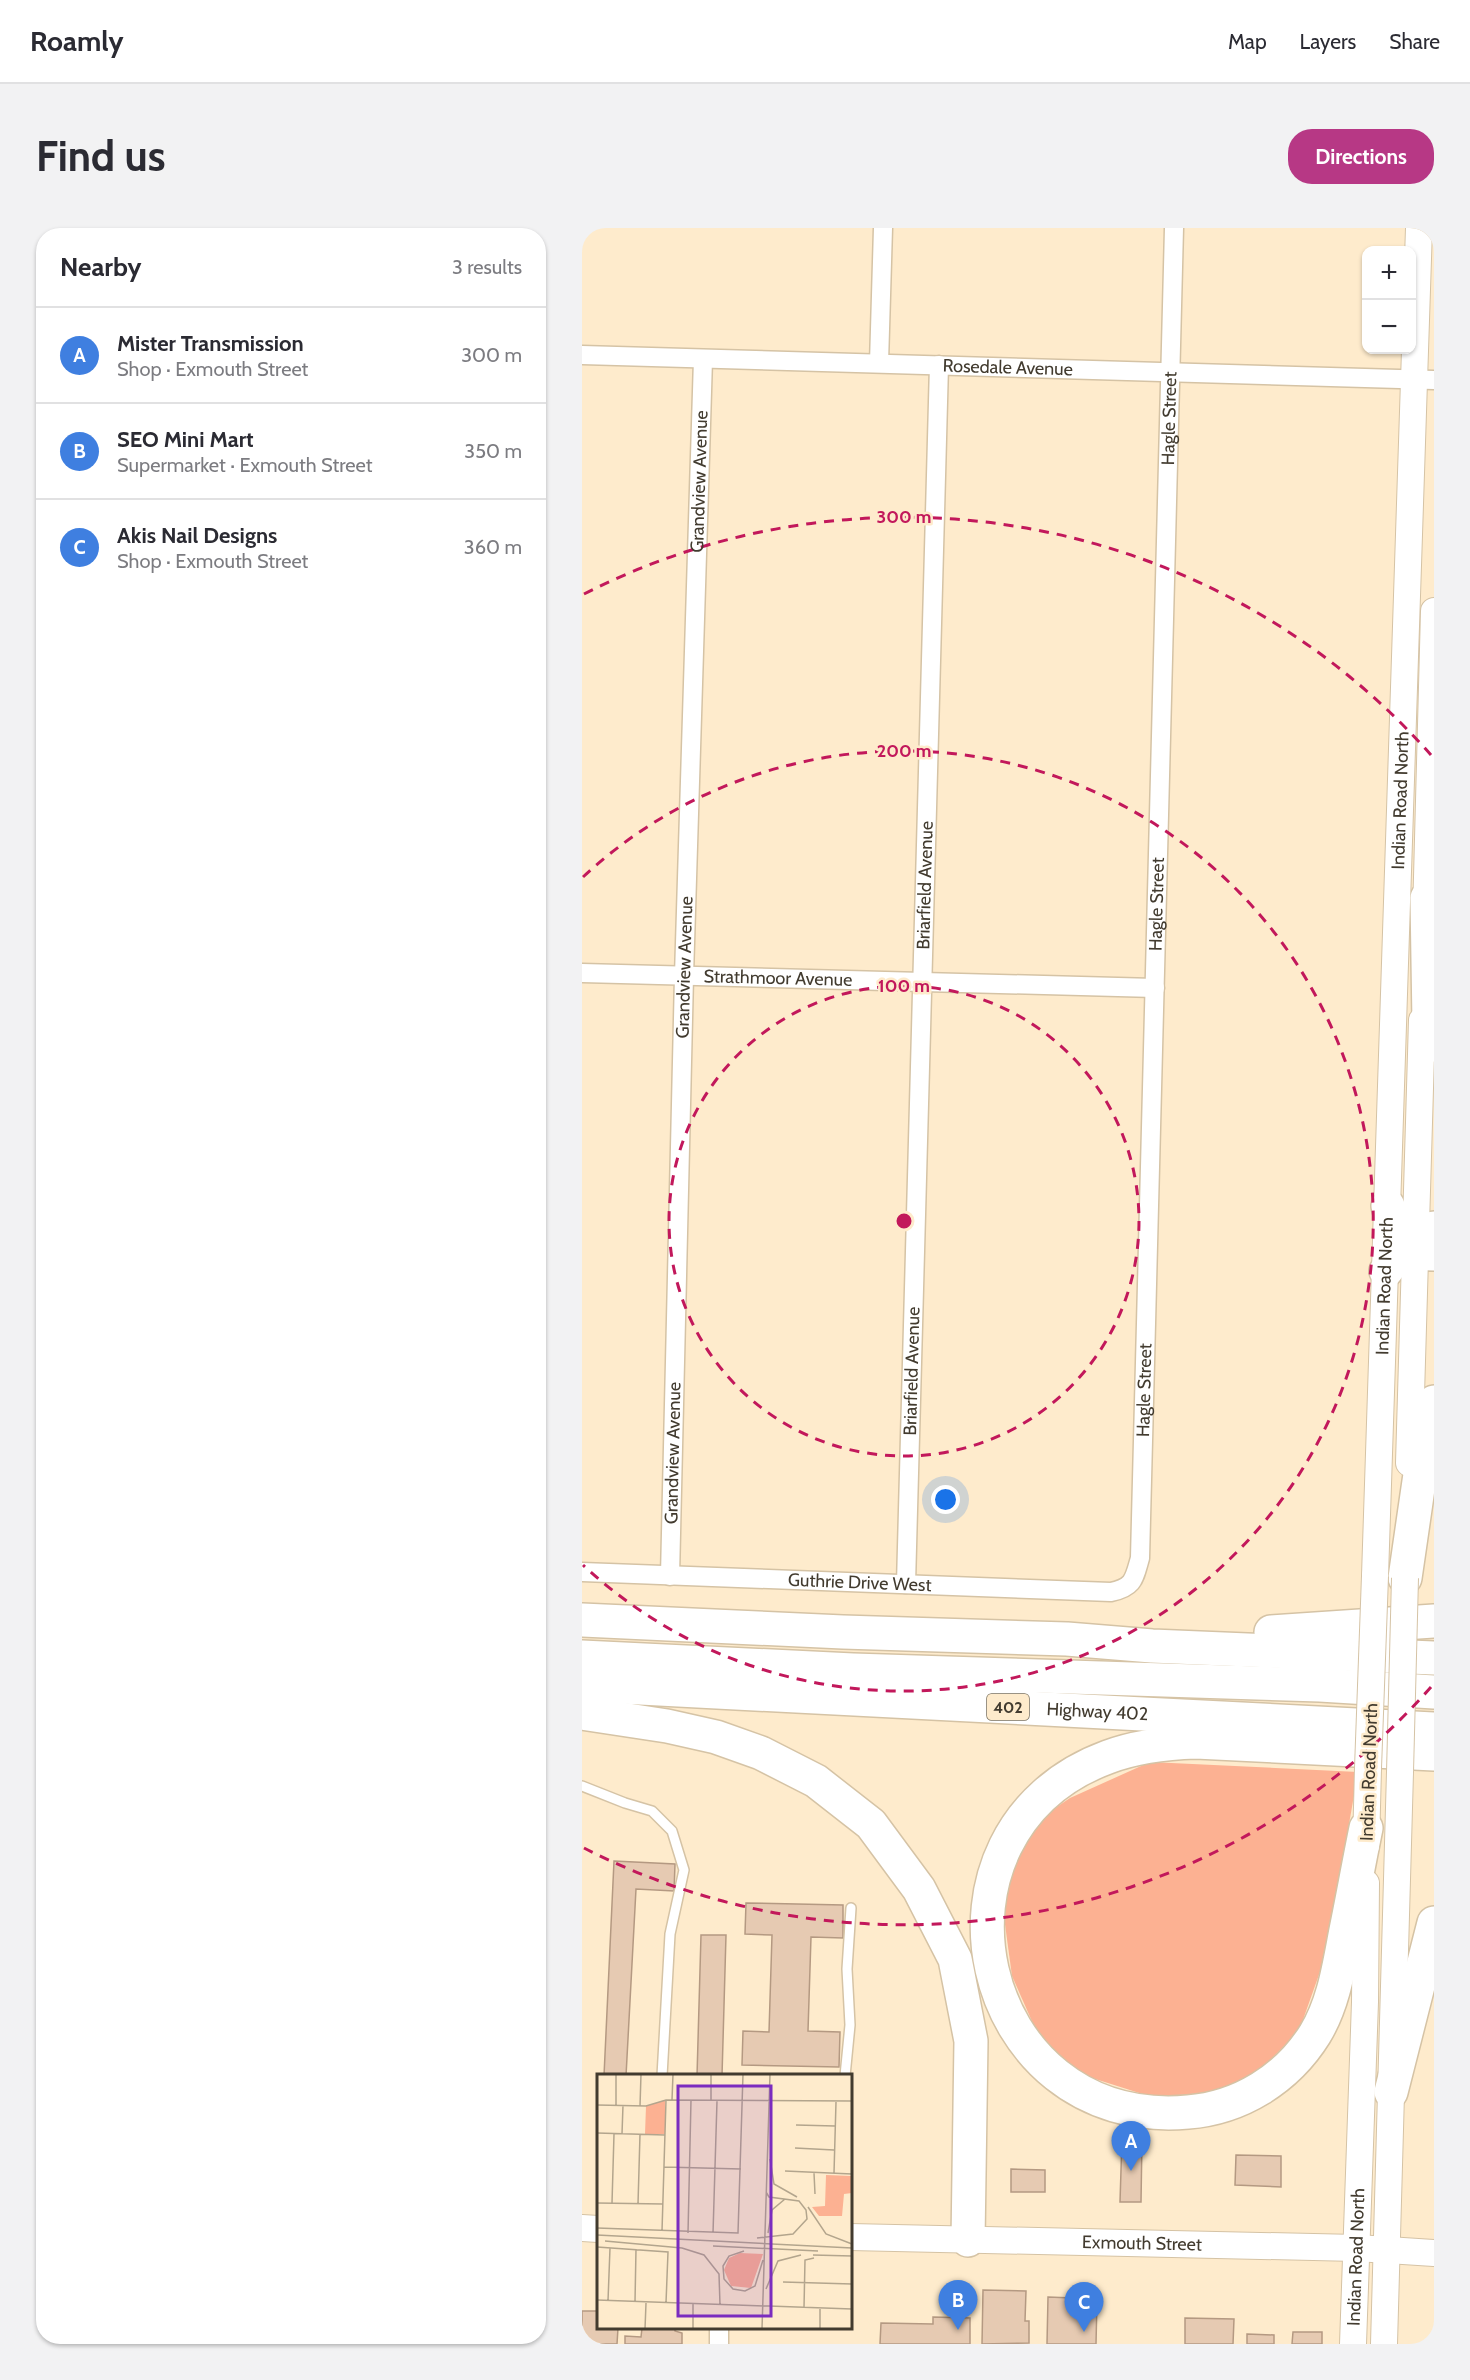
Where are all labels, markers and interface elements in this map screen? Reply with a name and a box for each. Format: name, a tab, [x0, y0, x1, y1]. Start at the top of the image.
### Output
text: Roamly	[30, 24, 124, 58]
text: Map	[1228, 29, 1267, 54]
text: Layers	[1300, 29, 1356, 54]
text: Share	[1389, 29, 1440, 54]
button: Directions	[1288, 129, 1434, 184]
text: Find us	[36, 130, 165, 182]
map controls	[1362, 246, 1416, 354]
button: +	[1362, 246, 1416, 300]
text: Nearby	[60, 251, 141, 283]
text: 3 results	[452, 255, 522, 279]
button: −	[1362, 300, 1416, 354]
text: Mister Transmission	[117, 330, 304, 357]
text: A	[73, 343, 86, 367]
text: 300 m	[461, 343, 522, 367]
street label: Rosedale Avenue	[942, 355, 1073, 380]
text: Shop · Exmouth Street	[117, 357, 308, 381]
street label: Hagle Street	[1157, 371, 1181, 466]
street label: Grandview Avenue	[686, 410, 712, 553]
text: SEO Mini Mart	[117, 426, 253, 453]
text: B	[73, 439, 86, 463]
text: 350 m	[464, 439, 522, 463]
text: Supermarket · Exmouth Street	[117, 453, 373, 477]
text: 300 m	[877, 506, 931, 528]
text: Akis Nail Designs	[117, 522, 277, 549]
text: C	[73, 535, 86, 559]
text: 360 m	[464, 535, 522, 559]
text: Shop · Exmouth Street	[117, 549, 308, 573]
street label: Indian Road North	[1387, 731, 1414, 870]
text: 200 m	[877, 740, 931, 762]
street label: Briarfield Avenue	[912, 821, 938, 950]
street label: Hagle Street	[1145, 857, 1169, 951]
street label: Grandview Avenue	[672, 896, 697, 1039]
street label: Strathmoor Avenue	[703, 965, 853, 991]
text: 100 m	[878, 975, 930, 997]
centre of rings	[894, 1211, 914, 1231]
street label: Indian Road North	[1371, 1217, 1398, 1356]
street label: Briarfield Avenue	[899, 1306, 925, 1436]
street label: Hagle Street	[1132, 1343, 1156, 1437]
street label: Grandview Avenue	[660, 1382, 686, 1524]
your location	[931, 1485, 960, 1514]
street label: Guthrie Drive West	[788, 1569, 932, 1596]
road number: 402	[987, 1694, 1029, 1720]
street label: Highway 402	[1046, 1698, 1149, 1725]
street label: Indian Road North	[1356, 1703, 1382, 1841]
inset map	[597, 2074, 852, 2329]
pin: A	[1112, 2122, 1150, 2171]
street label: Indian Road North	[1343, 2188, 1369, 2326]
street label: Exmouth Street	[1082, 2231, 1202, 2256]
pin: B	[938, 2280, 977, 2330]
pin: C	[1064, 2282, 1104, 2332]

